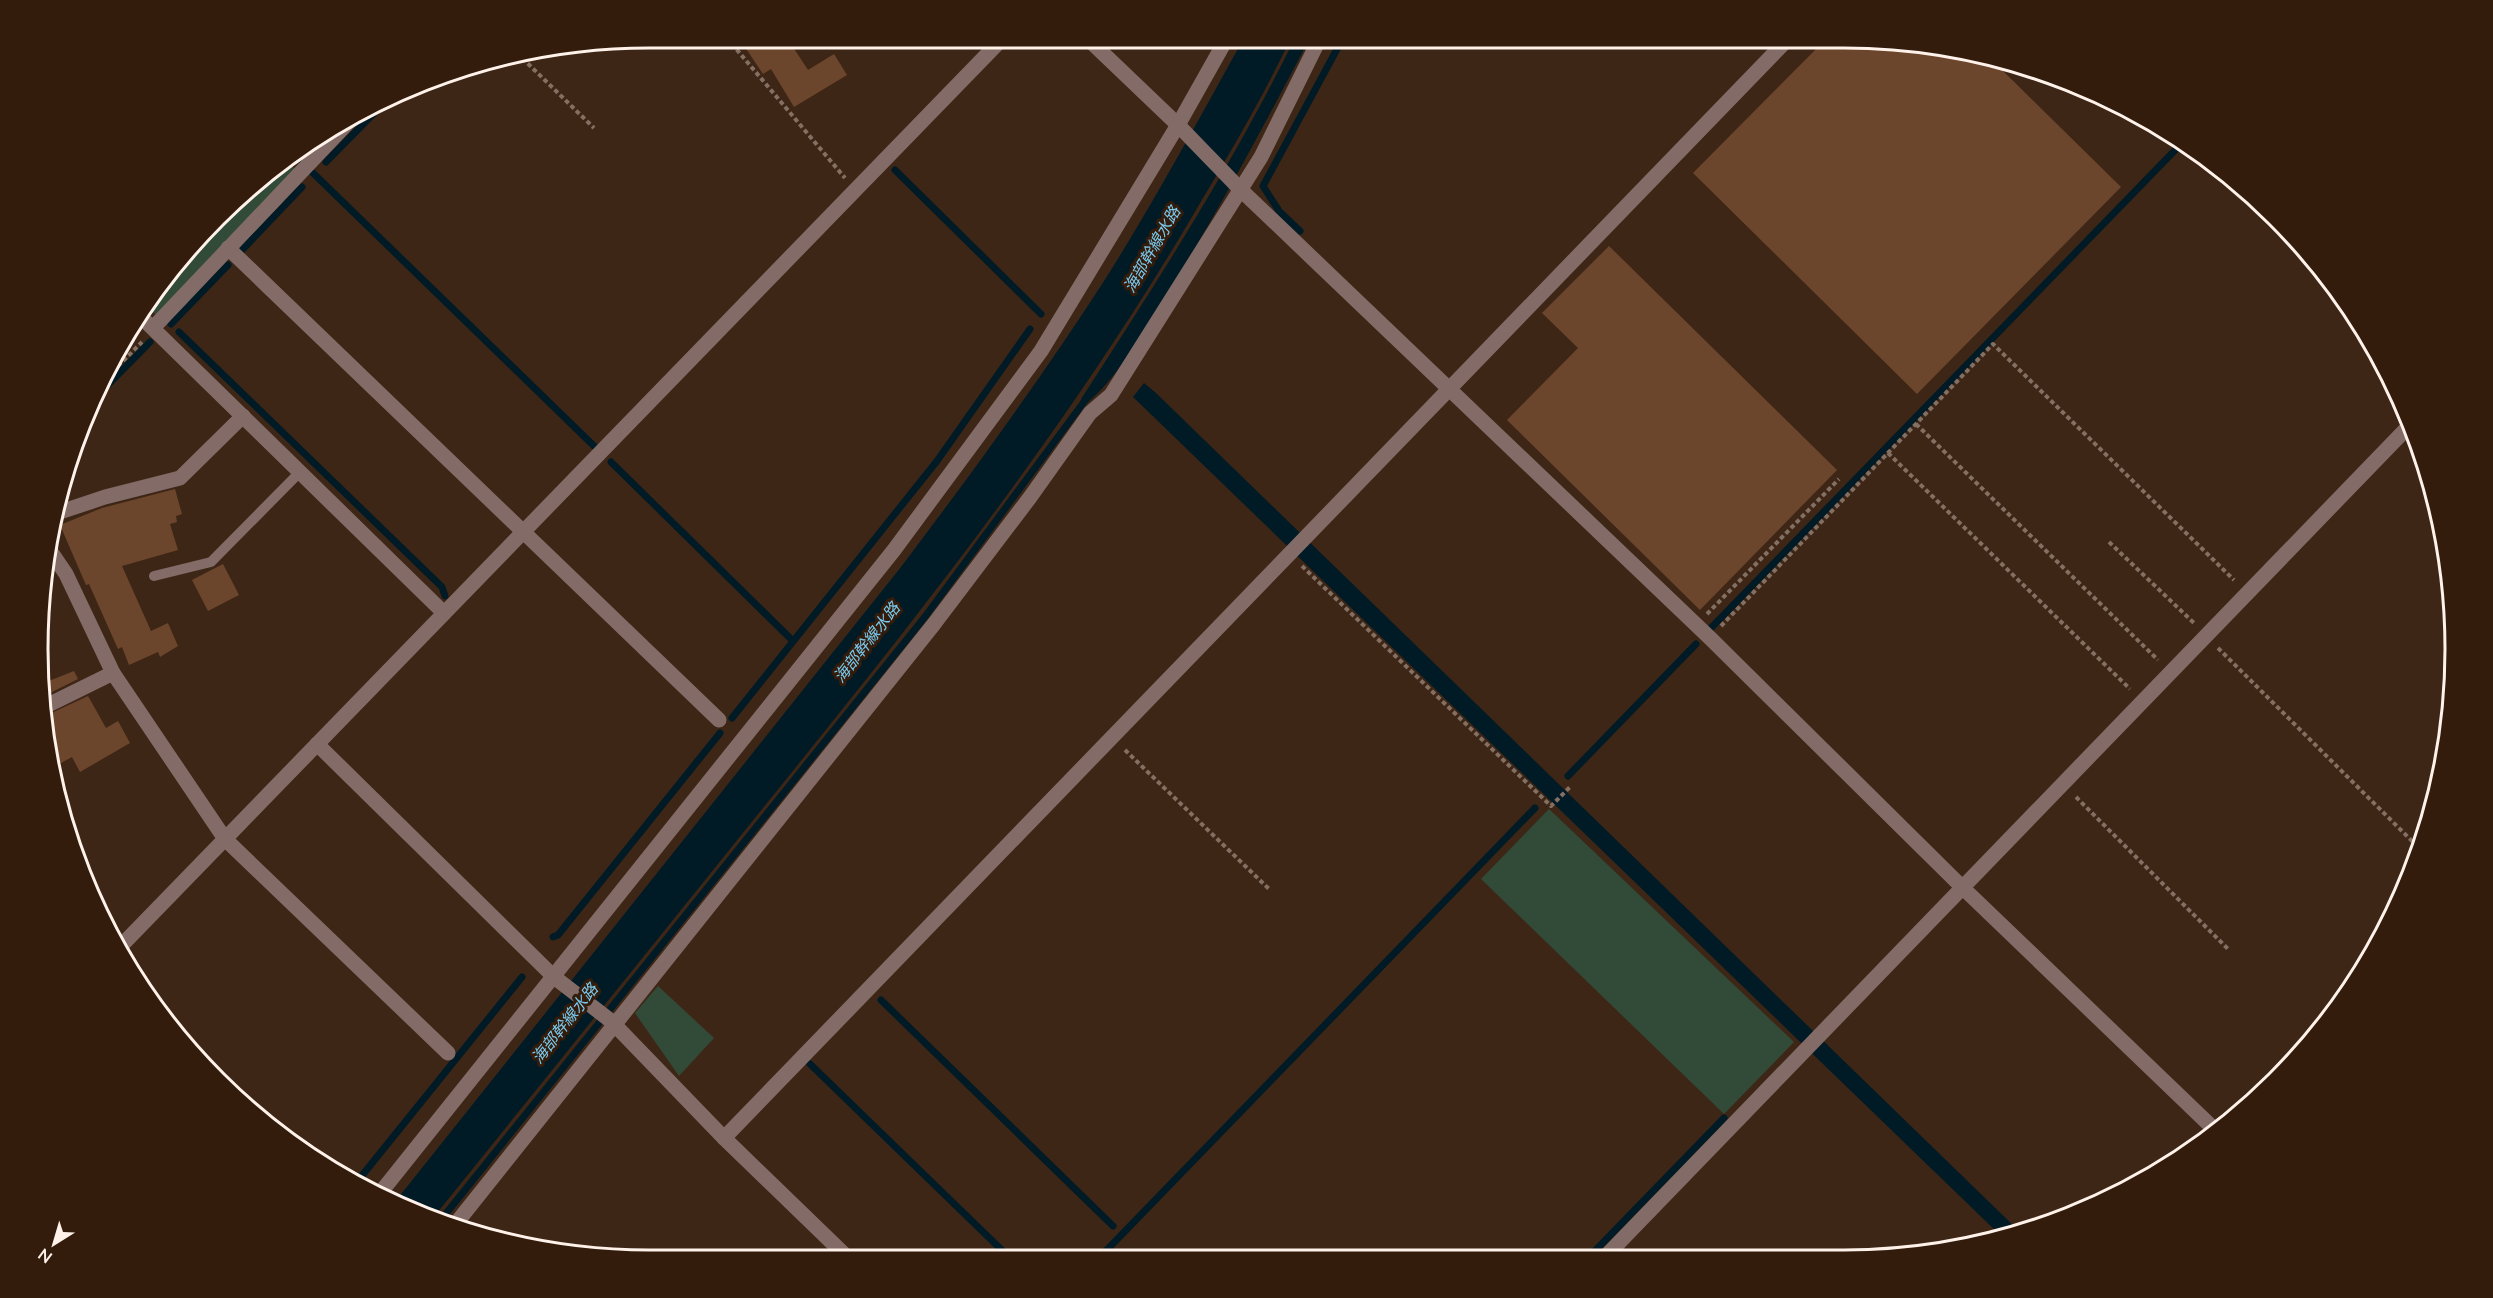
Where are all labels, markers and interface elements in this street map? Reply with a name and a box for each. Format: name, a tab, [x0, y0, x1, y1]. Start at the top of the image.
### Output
water label: 海部幹線水路	[1119, 201, 1184, 295]
water label: 海部幹線水路	[829, 597, 904, 686]
water label: 海部幹線水路	[527, 978, 602, 1067]
north arrow	[24, 1214, 84, 1274]
text: N	[34, 1245, 55, 1268]

